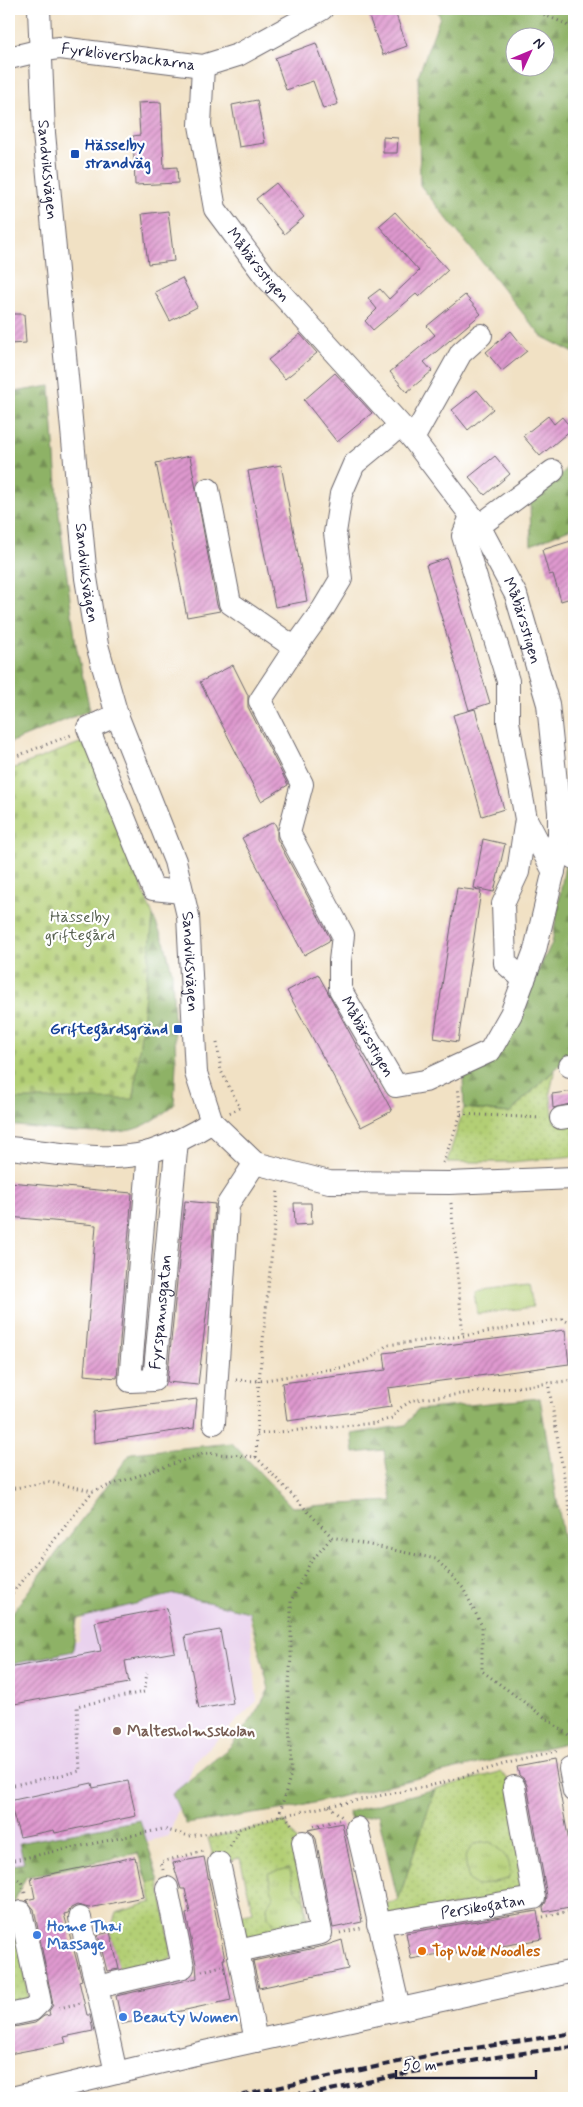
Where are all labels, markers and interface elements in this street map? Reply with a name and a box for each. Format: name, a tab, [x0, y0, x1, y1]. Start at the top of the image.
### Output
north arrow	[506, 28, 556, 78]
text: N	[529, 34, 548, 53]
street label: Fyrklöversbackarna	[60, 38, 197, 75]
street label: Sandviksvägen	[33, 119, 63, 221]
place label: Hässelby strandväg	[85, 135, 151, 175]
marker: Hässelby strandväg	[69, 148, 81, 160]
street label: Måbärsstigen	[222, 223, 294, 307]
street label: Sandviksvägen	[70, 522, 104, 624]
street label: Måbärsstigen	[498, 574, 546, 666]
park label: Hässelby griftegård	[45, 907, 115, 947]
street label: Sandviksvägen	[177, 909, 203, 1012]
street label: Måbärsstigen	[336, 992, 399, 1081]
place label: Griftegårdsgränd	[50, 1019, 168, 1042]
marker: Griftegårdsgränd	[172, 1023, 184, 1035]
street label: Fyrspannsgatan	[145, 1254, 177, 1371]
place label: Maltesholmsskolan	[127, 1721, 255, 1742]
marker: Maltesholmsskolan	[111, 1725, 123, 1737]
street label: Persikogatan	[439, 1889, 526, 1924]
place label: Home Thai Massage	[47, 1916, 122, 1956]
marker: Home Thai Massage	[31, 1929, 43, 1941]
place label: Top Wok Noodles	[432, 1941, 540, 1962]
marker: Top Wok Noodles	[416, 1945, 428, 1957]
place label: Beauty Women	[133, 2007, 239, 2028]
marker: Beauty Women	[117, 2011, 129, 2023]
scale bar	[396, 2047, 536, 2079]
text: 50 m	[403, 2056, 437, 2076]

